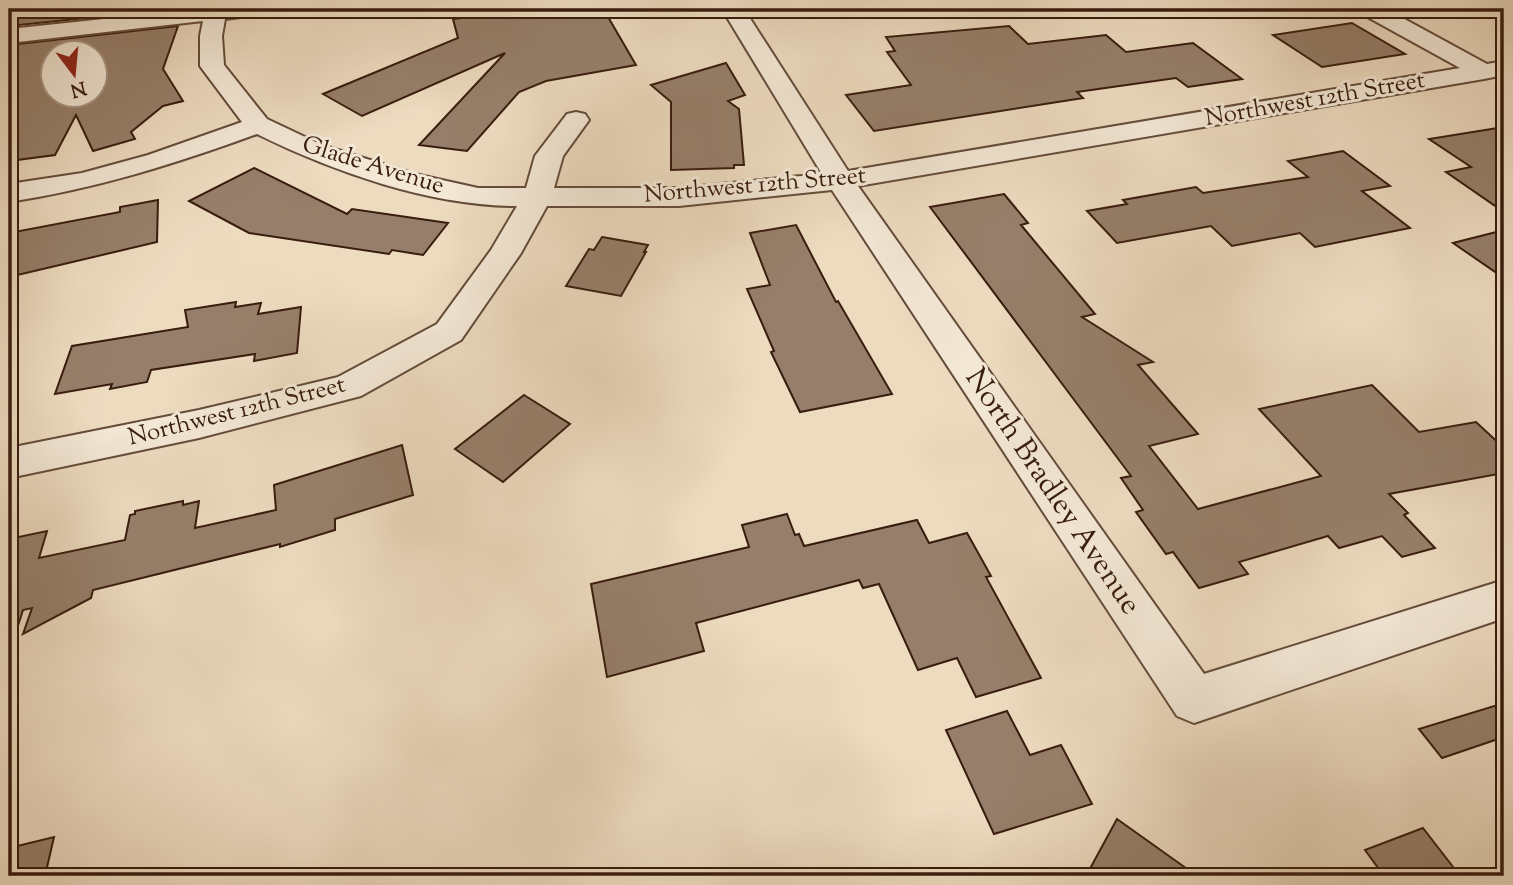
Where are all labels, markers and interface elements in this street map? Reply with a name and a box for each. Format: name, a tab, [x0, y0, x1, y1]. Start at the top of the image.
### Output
north arrow	[38, 38, 108, 108]
street label: Northwest 12th Street	[1202, 64, 1428, 136]
text: N	[67, 73, 89, 103]
street label: Glade Avenue	[298, 128, 448, 204]
street label: Northwest 12th Street	[643, 159, 867, 213]
street label: North Bradley Avenue	[953, 360, 1151, 624]
street label: Northwest 12th Street	[125, 369, 349, 455]

